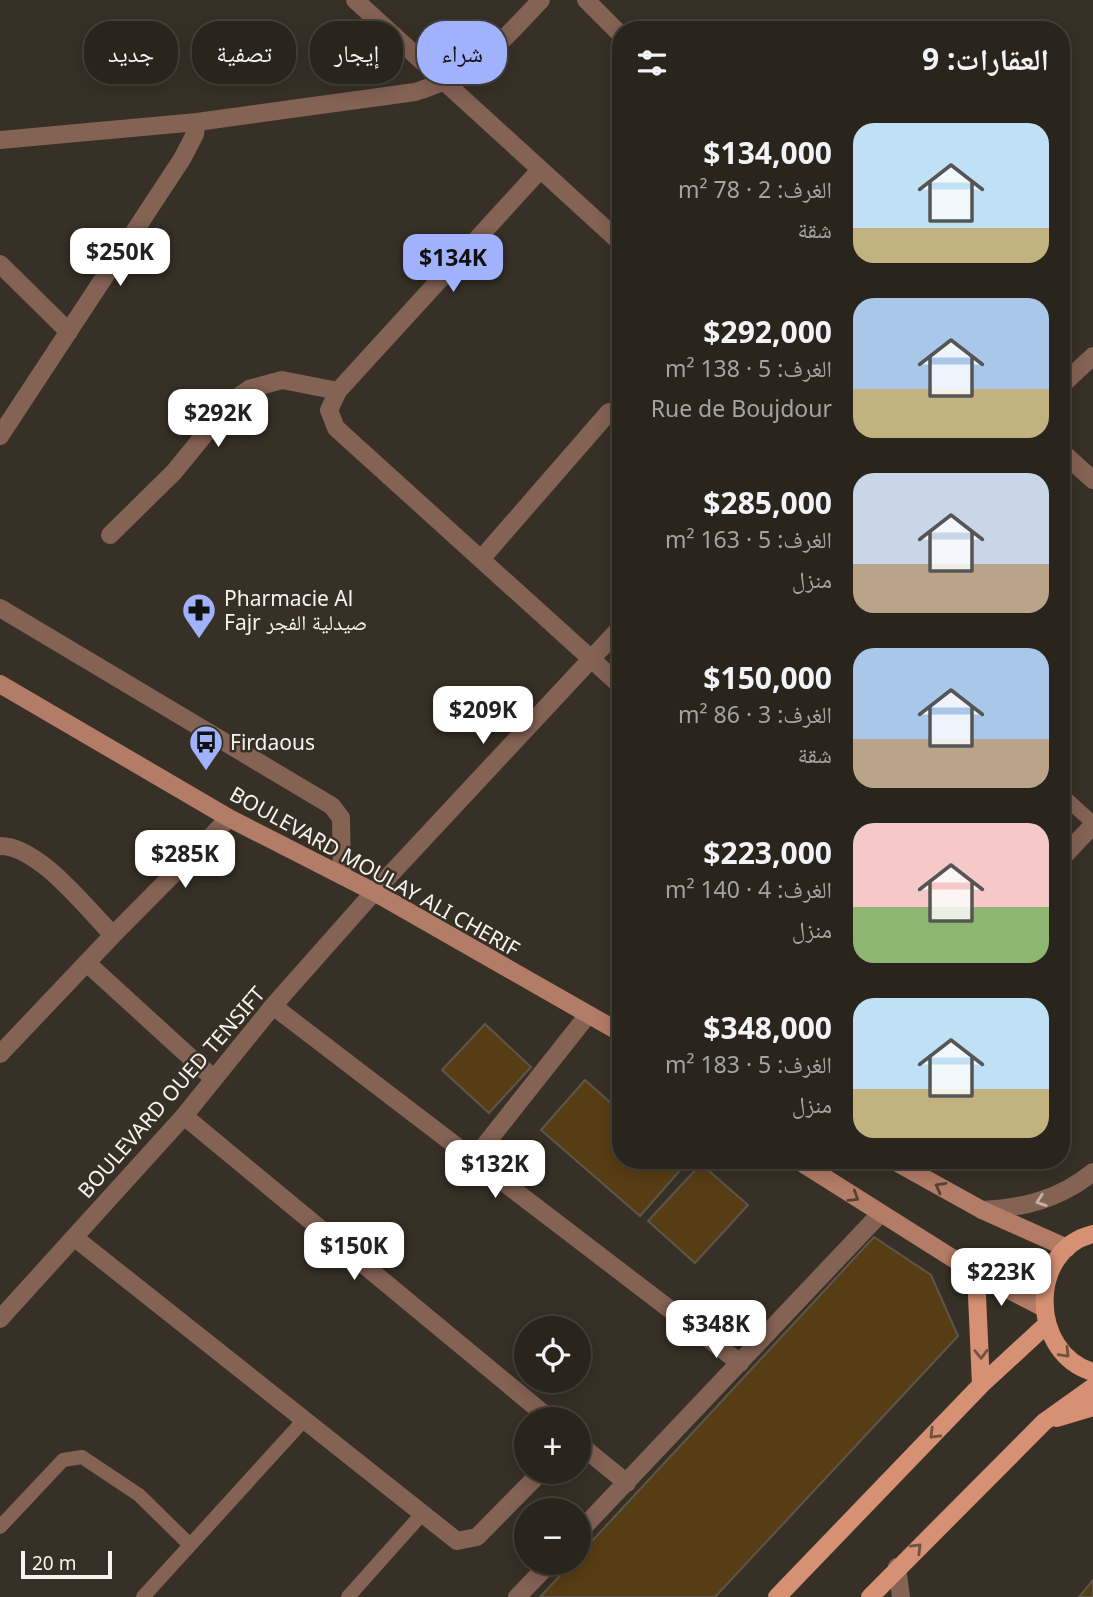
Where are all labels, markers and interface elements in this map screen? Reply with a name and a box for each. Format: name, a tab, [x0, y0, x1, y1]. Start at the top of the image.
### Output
chip: جديد	[84, 21, 178, 84]
chip: تصفية	[192, 21, 296, 84]
chip: إيجار	[310, 21, 403, 84]
chip: شراء	[417, 21, 507, 84]
text: العقارات: 9	[922, 38, 1049, 79]
icon: filters	[633, 44, 671, 82]
text: $134,000	[703, 132, 832, 173]
icon: home	[909, 151, 993, 235]
text: الغرف: 2 · 78 m²	[678, 173, 832, 205]
text: شقة	[798, 213, 832, 245]
pin: $250K	[71, 229, 169, 288]
pin: $134K	[404, 234, 502, 294]
text: $250K	[86, 235, 154, 267]
text: $134K	[419, 241, 487, 273]
text: $292,000	[703, 311, 832, 352]
icon: home	[909, 326, 993, 410]
text: الغرف: 5 · 138 m²	[665, 352, 832, 384]
pin: $292K	[169, 390, 267, 449]
text: Rue de Boujdour	[651, 392, 832, 424]
text: $292K	[184, 396, 252, 428]
text: $285,000	[703, 482, 832, 523]
icon: home	[909, 501, 993, 585]
text: الغرف: 5 · 163 m²	[665, 523, 832, 555]
text: منزل	[792, 563, 832, 595]
place label: Pharmacie Al Fajr صيدلية الفجر	[224, 584, 367, 636]
pharmacy icon: Pharmacie Al Fajr صيدلية الفجر	[180, 591, 218, 640]
text: $150,000	[703, 657, 832, 698]
icon: home	[909, 676, 993, 760]
pin: $209K	[434, 686, 532, 746]
text: $209K	[449, 693, 517, 725]
text: الغرف: 3 · 86 m²	[678, 698, 832, 730]
bus stop icon: Firdaous	[187, 723, 225, 772]
place label: Firdaous	[230, 728, 315, 756]
text: شقة	[798, 738, 832, 770]
street label: BOULEVARD MOULAY ALI CHERIF	[225, 779, 525, 963]
pin: $285K	[136, 830, 234, 890]
text: $223,000	[703, 832, 832, 873]
text: $285K	[151, 837, 219, 869]
icon: home	[909, 851, 993, 935]
text: الغرف: 4 · 140 m²	[665, 873, 832, 905]
text: منزل	[792, 913, 832, 945]
street label: BOULEVARD OUED TENSIFT	[71, 980, 271, 1204]
text: $348,000	[703, 1007, 832, 1048]
icon: home	[909, 1026, 993, 1110]
text: الغرف: 5 · 183 m²	[665, 1048, 832, 1080]
text: منزل	[792, 1088, 832, 1120]
pin: $132K	[446, 1140, 544, 1200]
text: $132K	[461, 1147, 529, 1179]
one-way arrow	[934, 1182, 947, 1195]
one-way arrow	[847, 1189, 860, 1202]
one-way arrow	[1035, 1193, 1047, 1207]
pin: $150K	[305, 1222, 403, 1282]
text: $150K	[320, 1229, 388, 1261]
pin: $223K	[952, 1248, 1050, 1308]
text: $223K	[967, 1255, 1035, 1287]
pin: $348K	[667, 1300, 765, 1360]
text: $348K	[682, 1307, 750, 1339]
map controls	[514, 1316, 591, 1575]
button: locate	[514, 1316, 591, 1393]
one-way arrow	[1057, 1345, 1070, 1358]
one-way arrow	[973, 1348, 988, 1359]
button: +	[514, 1407, 591, 1484]
one-way arrow	[929, 1426, 942, 1439]
button: −	[514, 1498, 591, 1575]
one-way arrow	[909, 1543, 922, 1556]
scale bar	[21, 1548, 112, 1580]
text: 20 m	[32, 1550, 76, 1576]

